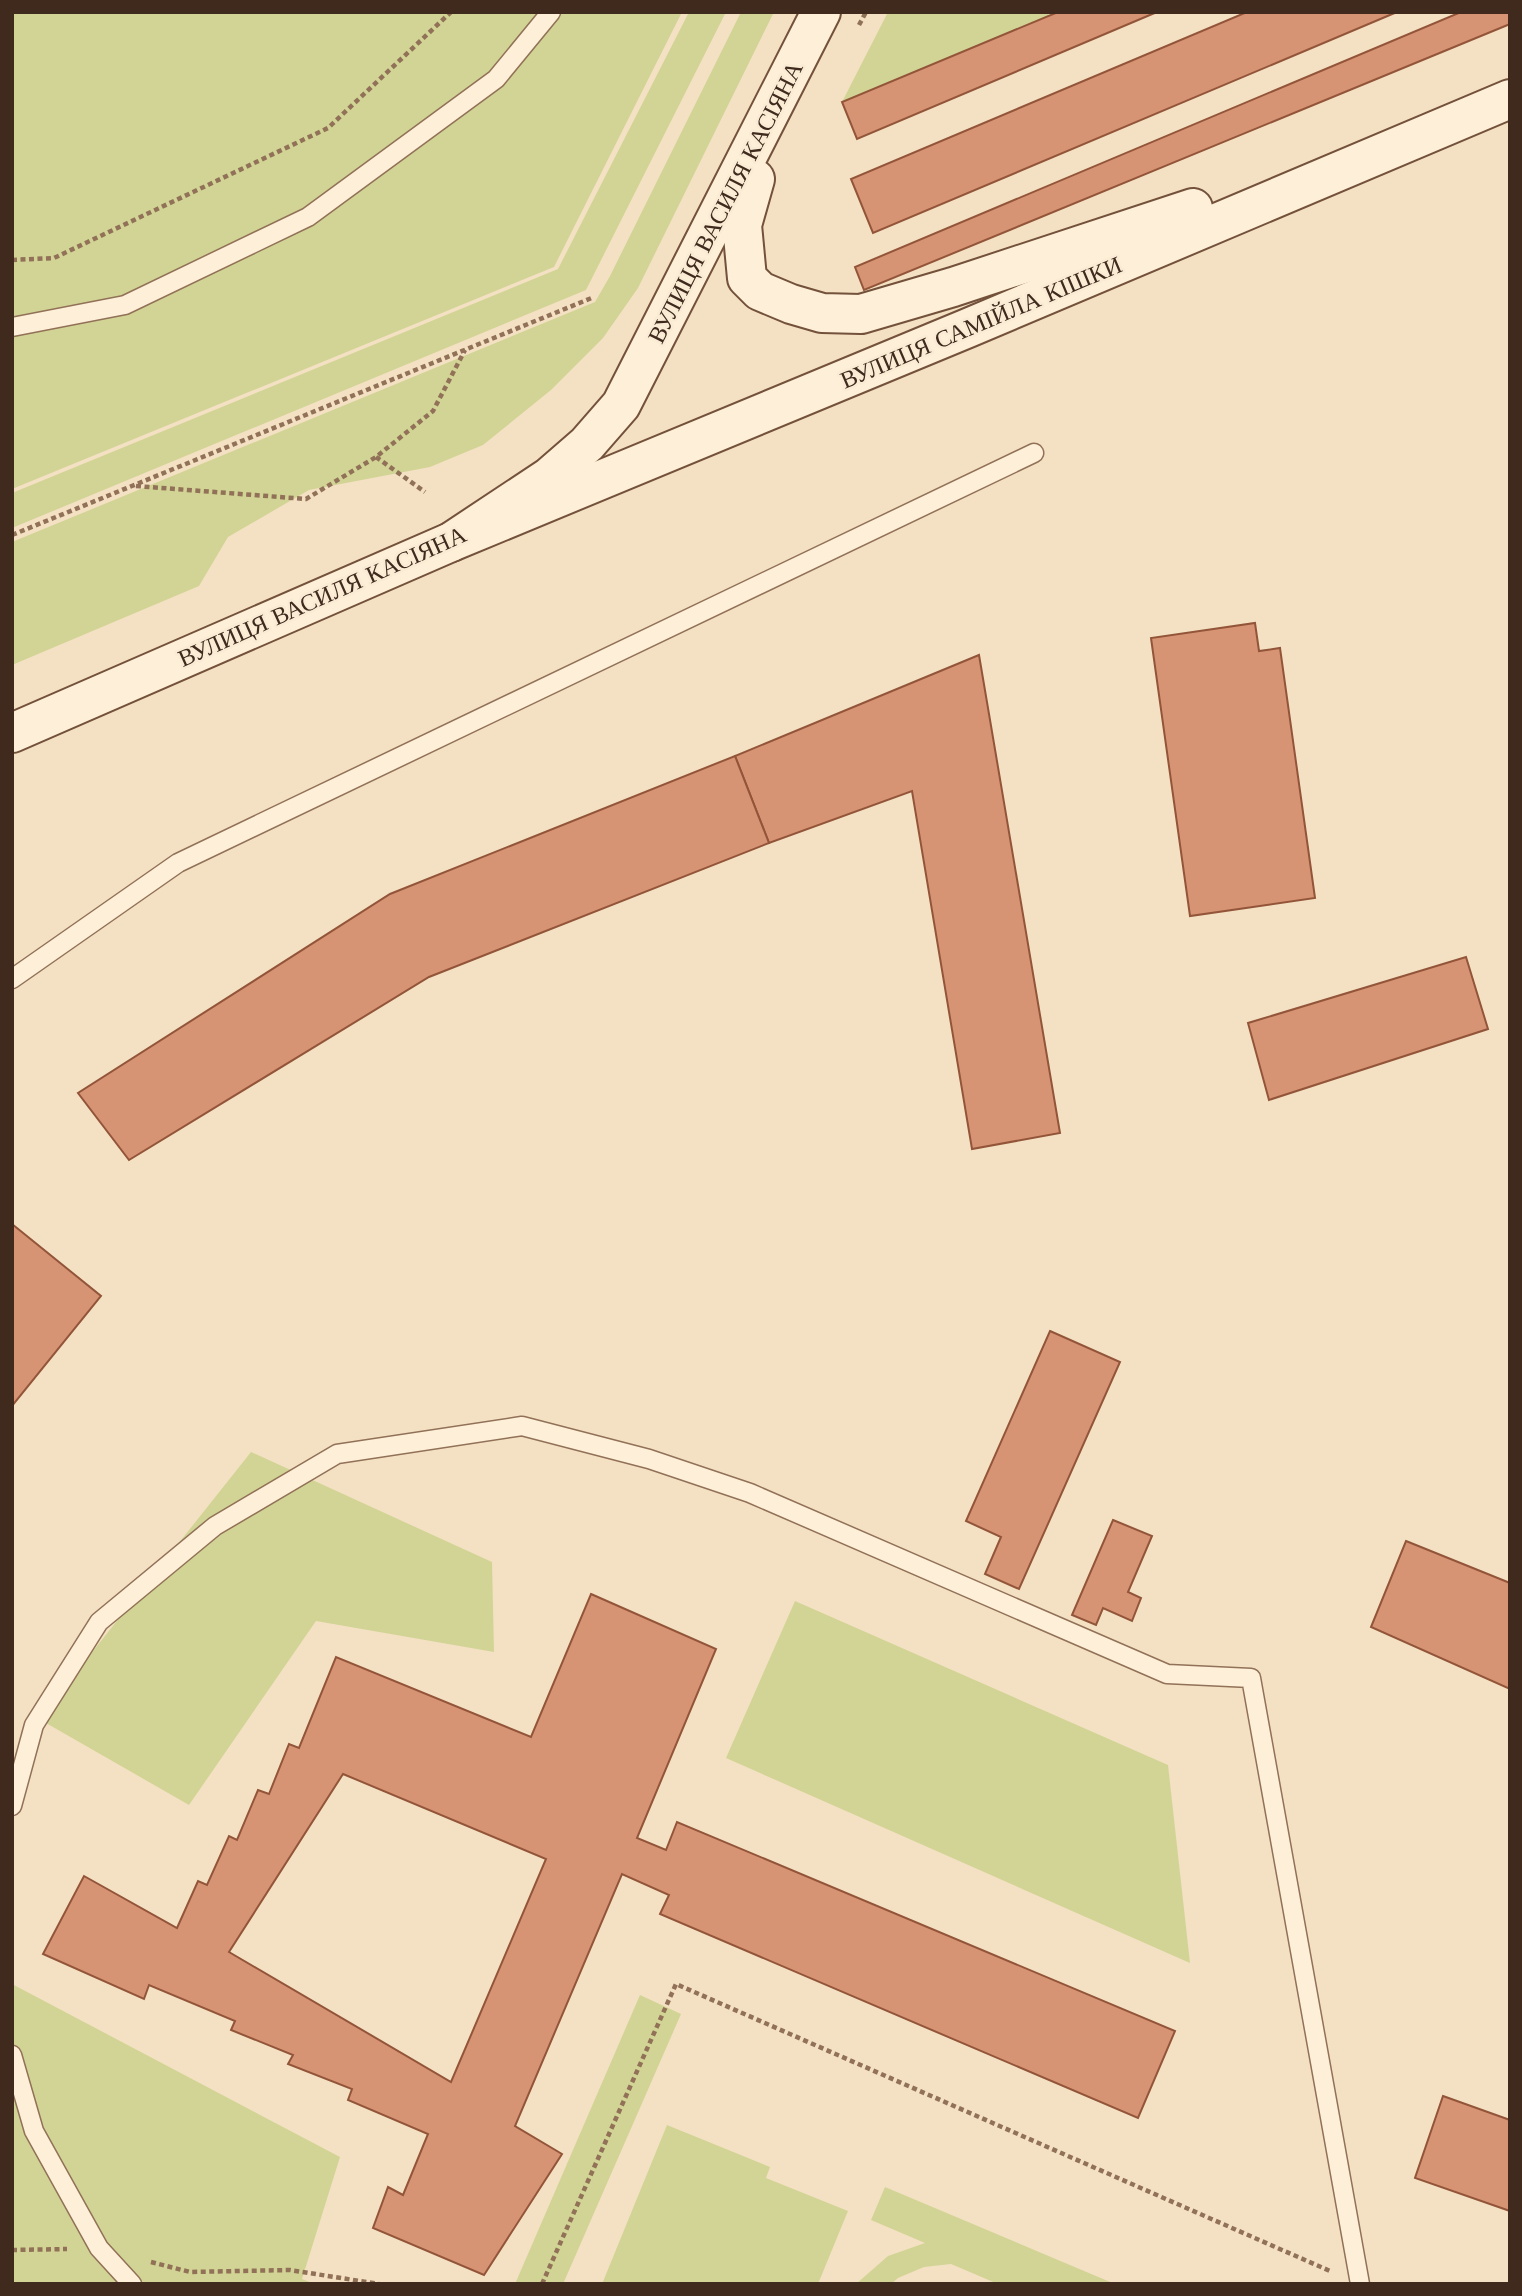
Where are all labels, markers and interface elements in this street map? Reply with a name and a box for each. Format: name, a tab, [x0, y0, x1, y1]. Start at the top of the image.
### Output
street label: ВУЛИЦЯ ВАСИЛЯ КАСІЯНА	[641, 56, 809, 348]
street label: ВУЛИЦЯ САМІЙЛА КІШКИ	[836, 249, 1126, 395]
street label: ВУЛИЦЯ ВАСИЛЯ КАСІЯНА	[174, 519, 471, 673]

